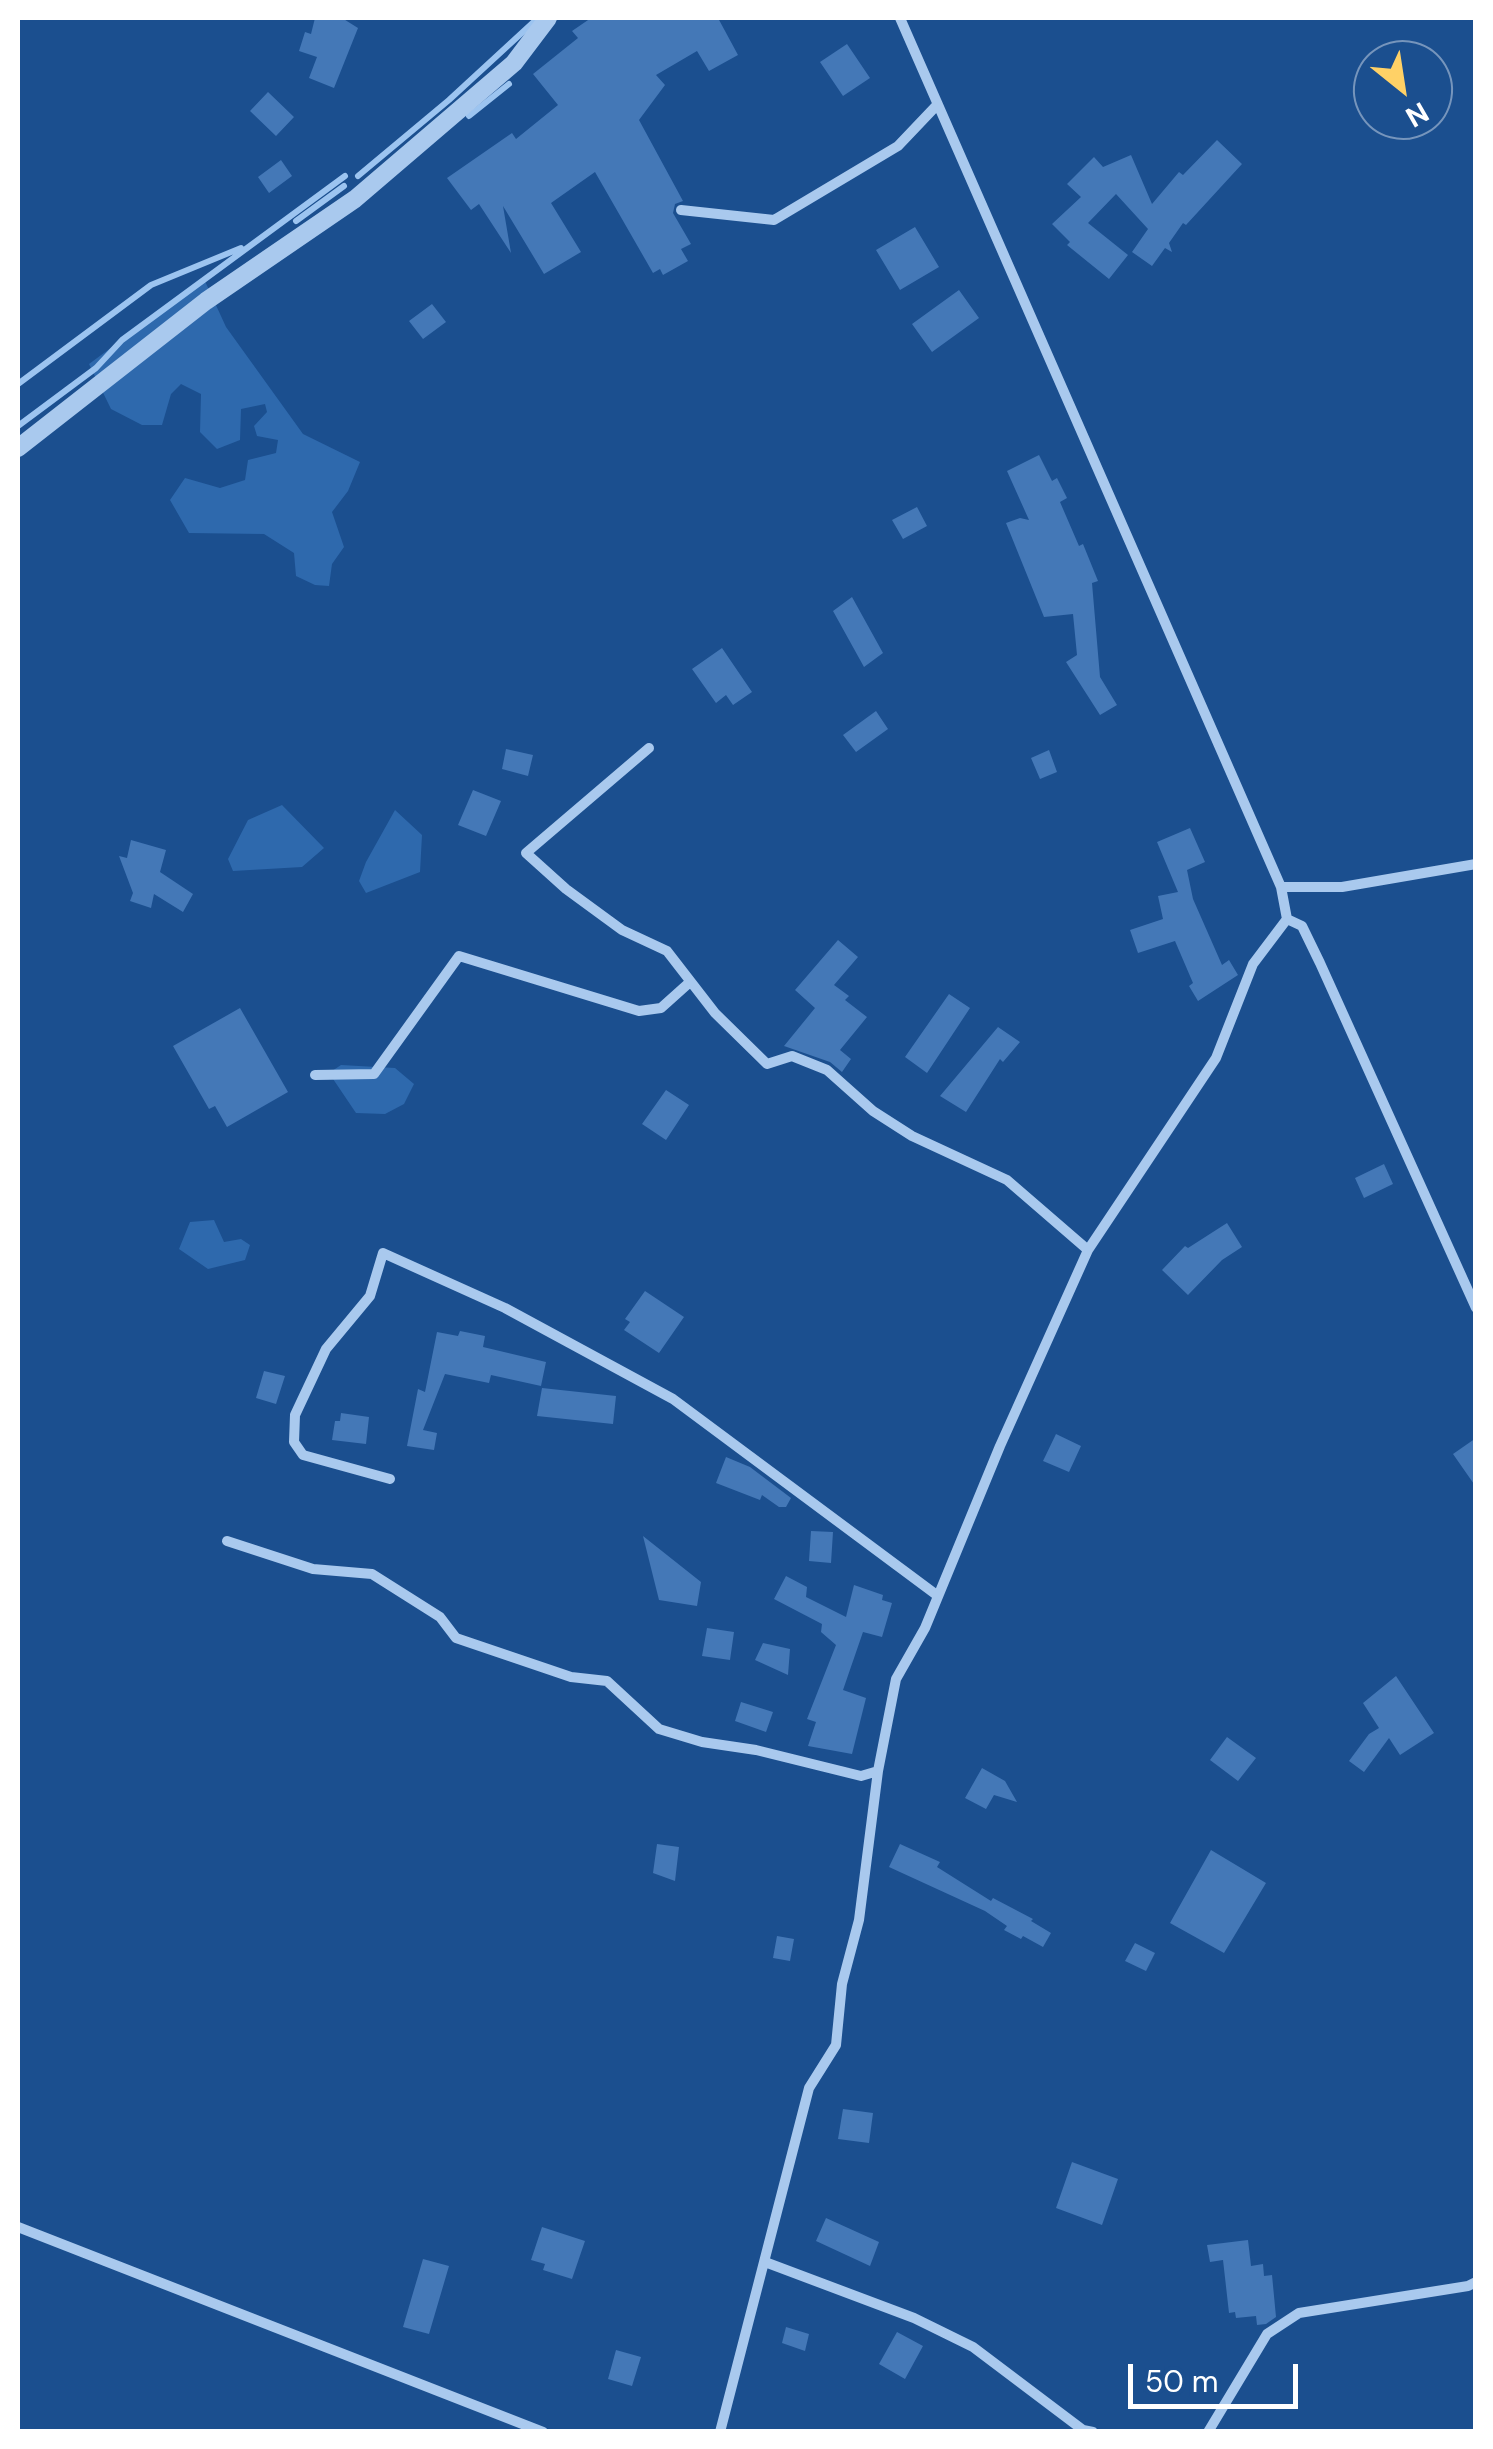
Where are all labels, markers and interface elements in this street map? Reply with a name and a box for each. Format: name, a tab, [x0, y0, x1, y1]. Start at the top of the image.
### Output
north arrow	[1353, 40, 1453, 140]
text: N	[1399, 94, 1435, 136]
scale bar	[1133, 2344, 1303, 2406]
text: 50 m	[1145, 2362, 1219, 2401]

